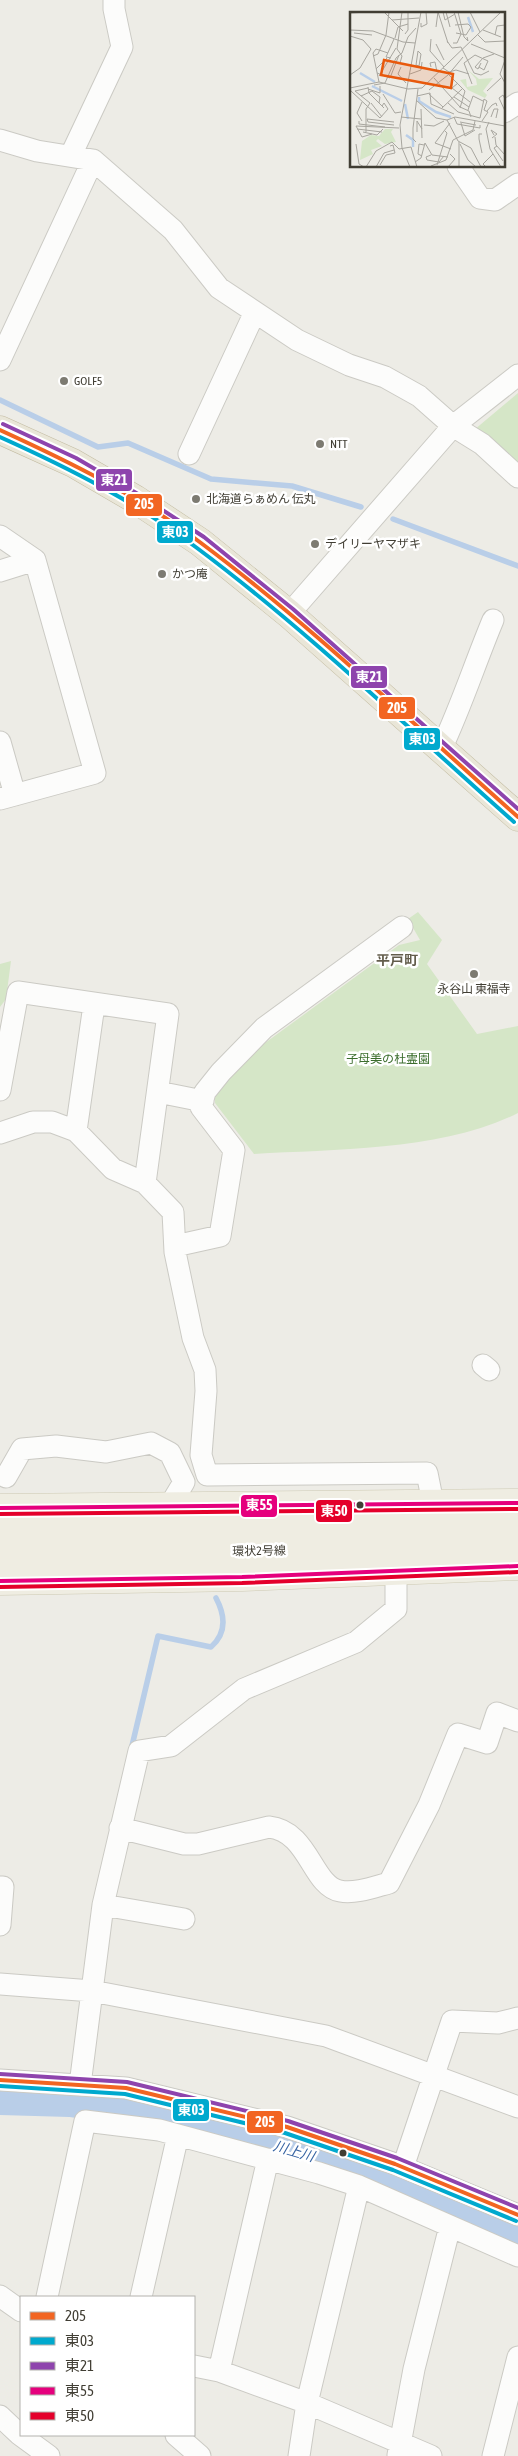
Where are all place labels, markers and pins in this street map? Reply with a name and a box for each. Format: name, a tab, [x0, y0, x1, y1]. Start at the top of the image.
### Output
place label: GOLF5	[74, 374, 103, 388]
marker: GOLF5	[58, 375, 70, 387]
place label: NTT	[330, 437, 348, 451]
marker: NTT	[314, 438, 326, 450]
place label: 北海道らぁめん 伝丸	[206, 492, 316, 506]
marker: 北海道らぁめん 伝丸	[190, 493, 202, 505]
place label: デイリーヤマザキ	[325, 537, 421, 551]
marker: デイリーヤマザキ	[309, 538, 321, 550]
place label: かつ庵	[172, 567, 208, 581]
marker: かつ庵	[156, 568, 168, 580]
marker: 永谷山 東福寺	[468, 968, 480, 980]
place label: 永谷山 東福寺	[437, 982, 511, 996]
unlabelled marker	[355, 1500, 365, 1510]
unlabelled marker	[338, 2148, 348, 2158]

